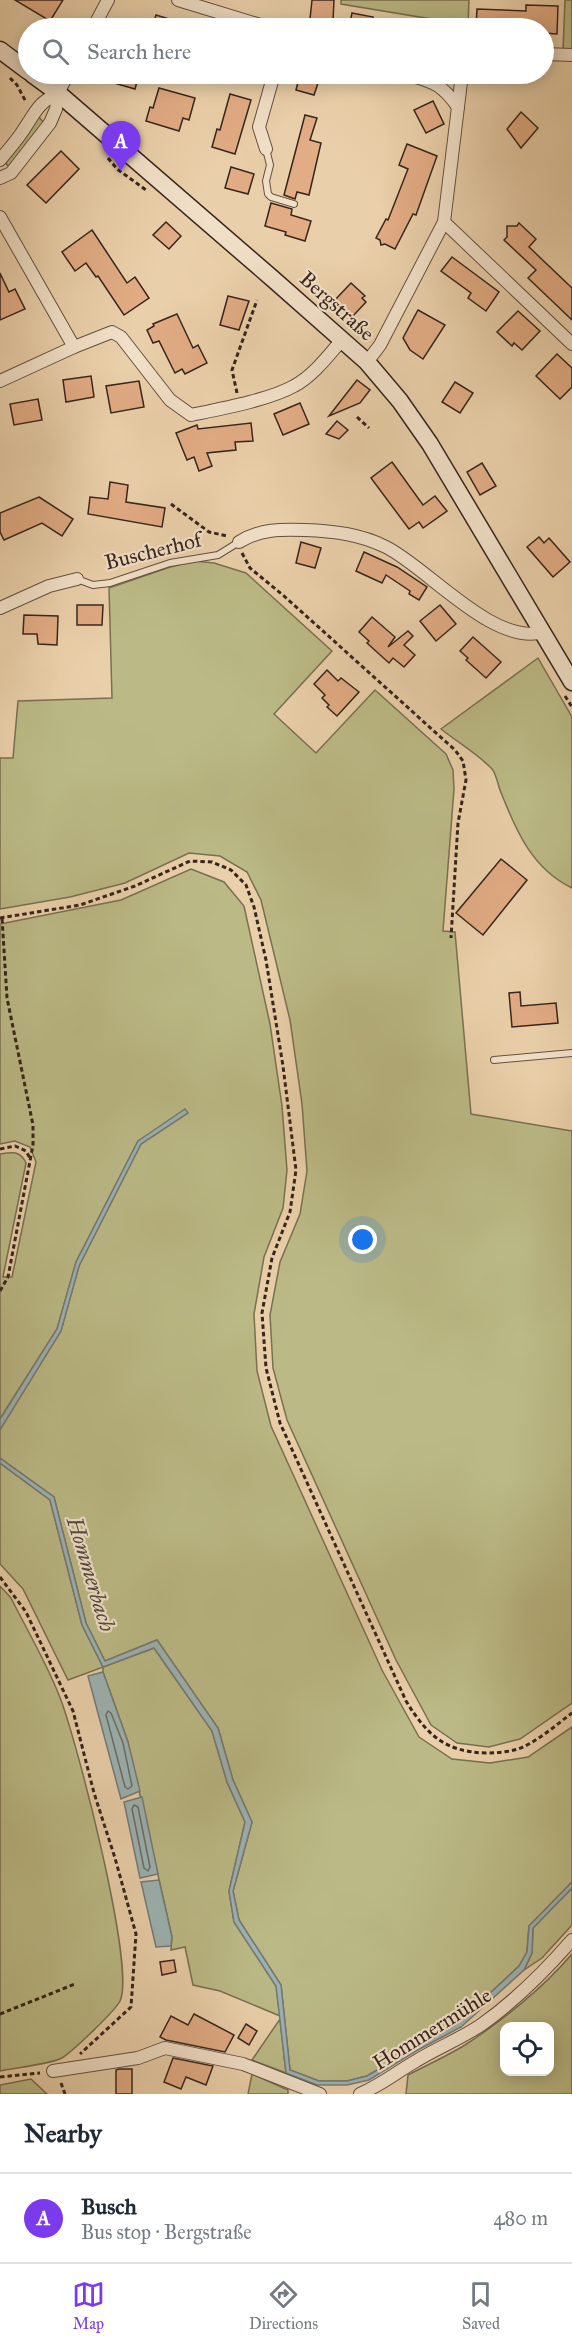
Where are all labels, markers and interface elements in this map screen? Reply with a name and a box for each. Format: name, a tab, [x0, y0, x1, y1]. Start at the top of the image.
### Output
search box	[18, 18, 554, 84]
icon: search	[39, 35, 72, 68]
text: Search here	[87, 38, 191, 65]
pin: A	[102, 122, 140, 171]
street label: Bergstraße	[294, 266, 380, 347]
street label: Buscherhof	[102, 526, 207, 576]
your location	[348, 1225, 377, 1254]
water label: Hommerbach	[60, 1512, 121, 1635]
street label: Hommermühle	[368, 1982, 496, 2076]
map controls	[500, 2022, 554, 2076]
button: locate	[500, 2022, 554, 2076]
text: Nearby	[24, 2117, 102, 2149]
text: Busch	[81, 2193, 137, 2220]
text: A	[37, 2206, 50, 2230]
text: 480 m	[493, 2206, 548, 2230]
text: Bus stop · Bergstraße	[81, 2220, 251, 2244]
tab: Map	[72, 2278, 105, 2333]
tab: Directions	[249, 2278, 318, 2333]
tab: Saved	[462, 2278, 500, 2333]

